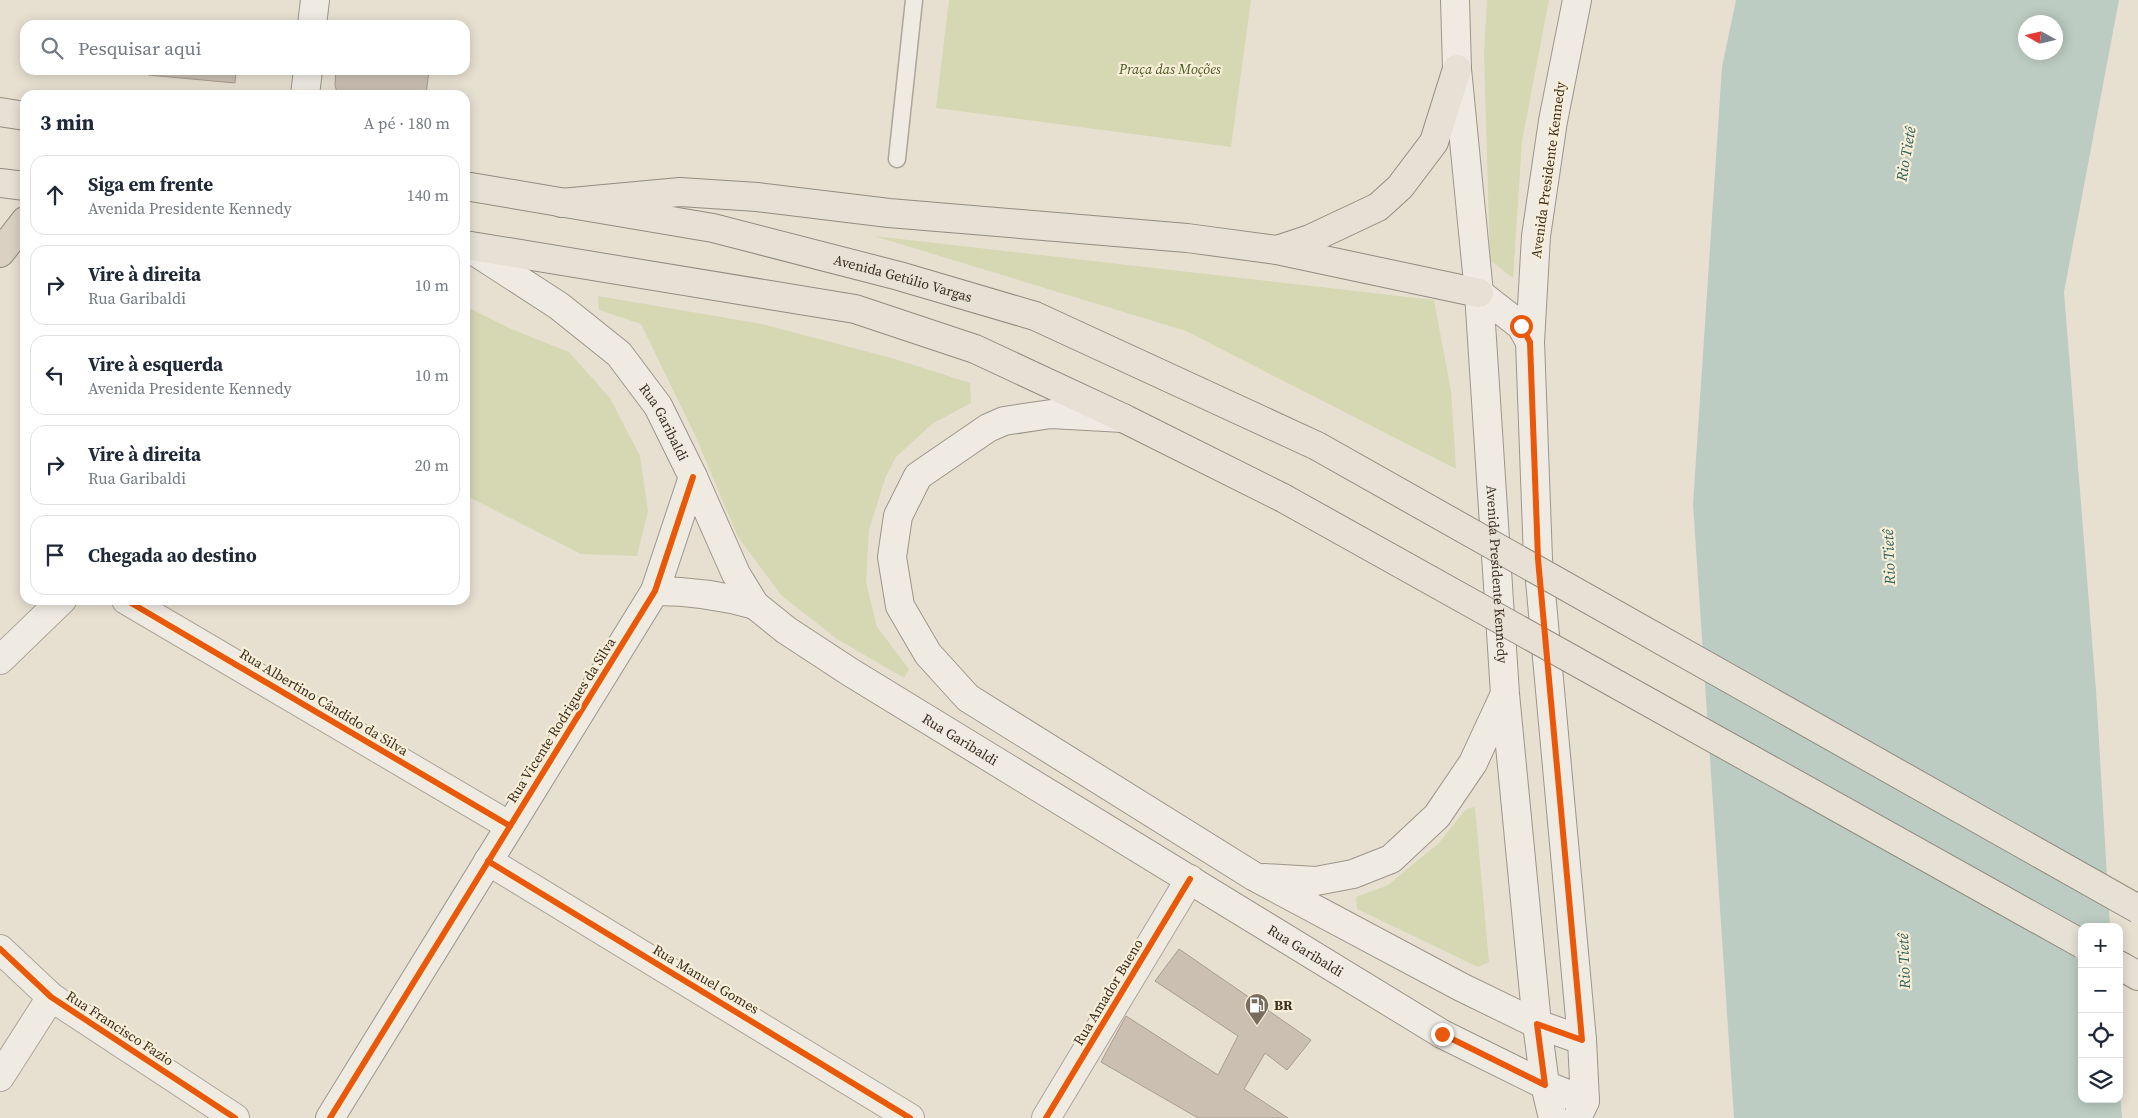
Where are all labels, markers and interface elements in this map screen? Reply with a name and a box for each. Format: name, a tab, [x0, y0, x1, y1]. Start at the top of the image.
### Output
north arrow	[2018, 15, 2063, 60]
search box	[20, 20, 470, 75]
icon: search	[38, 34, 66, 62]
text: Pesquisar aqui	[78, 35, 201, 61]
park label: Praça das Moções	[1118, 59, 1222, 79]
street label: Avenida Presidente Kennedy	[1526, 80, 1570, 260]
text: 3 min	[40, 108, 95, 137]
text: A pé · 180 m	[364, 112, 450, 134]
water label: Rio Tietê	[1890, 124, 1921, 184]
text: Siga em frente	[88, 171, 213, 197]
icon: ahead	[41, 181, 69, 209]
text: 140 m	[407, 184, 449, 206]
text: Avenida Presidente Kennedy	[88, 197, 292, 219]
street label: Avenida Getúlio Vargas	[831, 250, 975, 307]
text: Vire à direita	[88, 261, 201, 287]
icon: right	[41, 271, 69, 299]
text: 10 m	[415, 274, 449, 296]
text: Rua Garibaldi	[88, 287, 186, 309]
route start	[1510, 315, 1533, 338]
text: Vire à esquerda	[88, 351, 223, 377]
icon: left	[41, 361, 69, 389]
text: 10 m	[415, 364, 449, 386]
text: Avenida Presidente Kennedy	[88, 377, 292, 399]
street label: Rua Garibaldi	[635, 379, 694, 464]
text: Vire à direita	[88, 441, 201, 467]
icon: right	[41, 451, 69, 479]
text: 20 m	[415, 454, 449, 476]
text: Rua Garibaldi	[88, 467, 186, 489]
street label: Avenida Presidente Kennedy	[1481, 485, 1513, 665]
water label: Rio Tietê	[1877, 528, 1900, 586]
icon: arrive	[41, 541, 69, 569]
text: Chegada ao destino	[88, 542, 257, 568]
street label: Rua Vicente Rodrigues da Silva	[502, 633, 621, 807]
street label: Rua Albertino Cândido da Silva	[236, 644, 413, 761]
street label: Rua Garibaldi	[918, 708, 1002, 770]
street label: Rua Garibaldi	[1264, 920, 1348, 982]
map controls	[2078, 923, 2123, 1103]
button: +	[2078, 923, 2123, 968]
water label: Rio Tietê	[1892, 932, 1915, 990]
street label: Rua Amador Bueno	[1068, 935, 1148, 1049]
street label: Rua Manuel Gomes	[649, 939, 763, 1019]
button: −	[2078, 968, 2123, 1013]
street label: Rua Francisco Fazio	[62, 986, 178, 1070]
fuel station icon: BR	[1244, 992, 1270, 1026]
place label: BR	[1274, 995, 1293, 1015]
button: locate	[2078, 1013, 2123, 1058]
route end	[1431, 1023, 1454, 1046]
button: layers	[2078, 1058, 2123, 1103]

